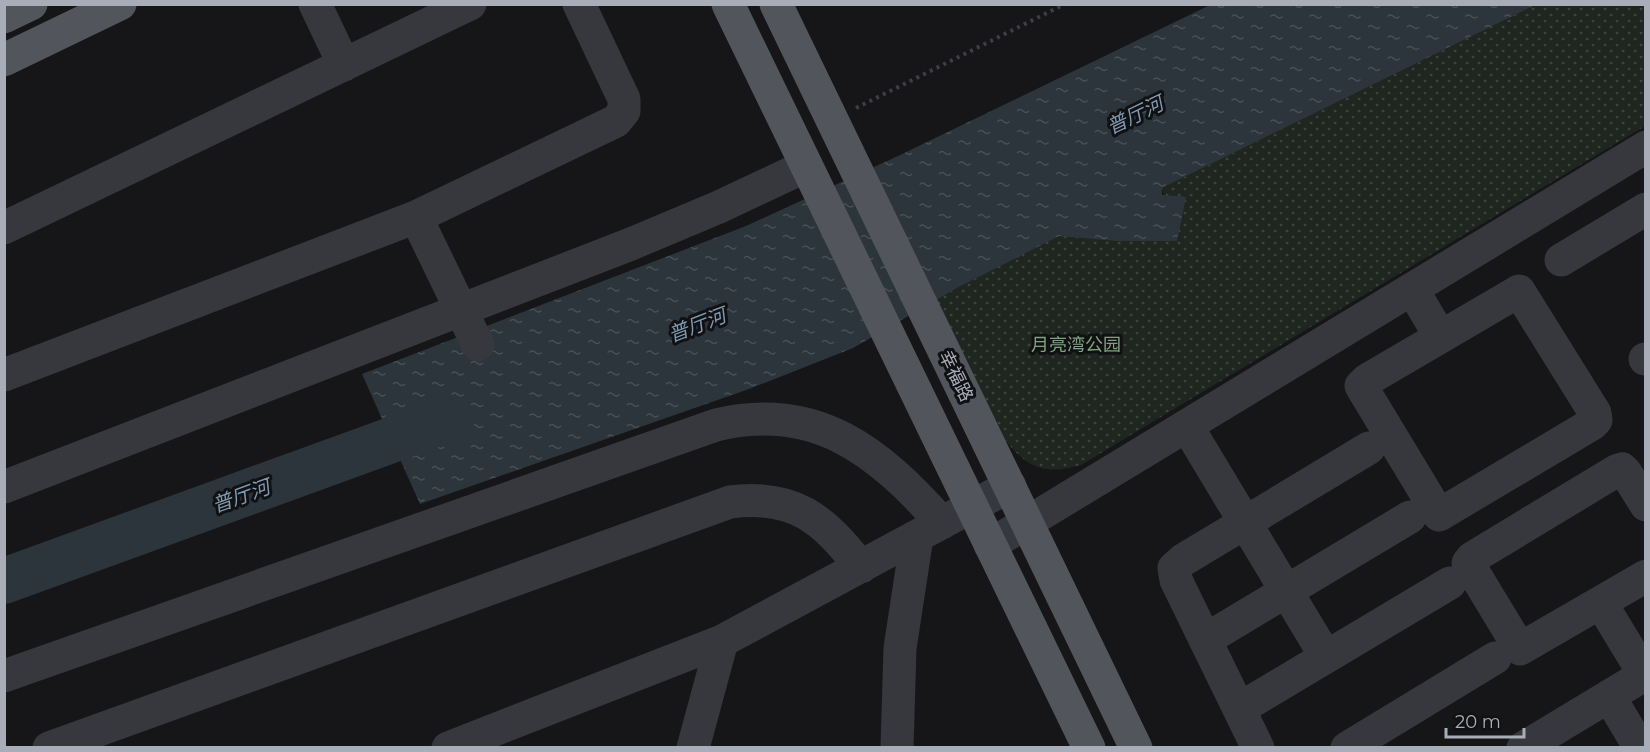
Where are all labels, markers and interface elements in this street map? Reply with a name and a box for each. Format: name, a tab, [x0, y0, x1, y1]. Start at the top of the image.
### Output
water label: 普厅河	[1103, 89, 1171, 139]
water label: 普厅河	[665, 302, 733, 347]
park label: 月亮湾公园	[1031, 334, 1121, 356]
street label: 幸福路	[934, 347, 978, 405]
water label: 普厅河	[209, 473, 277, 518]
scale bar	[1446, 701, 1524, 739]
text: 20 m	[1455, 711, 1501, 733]

